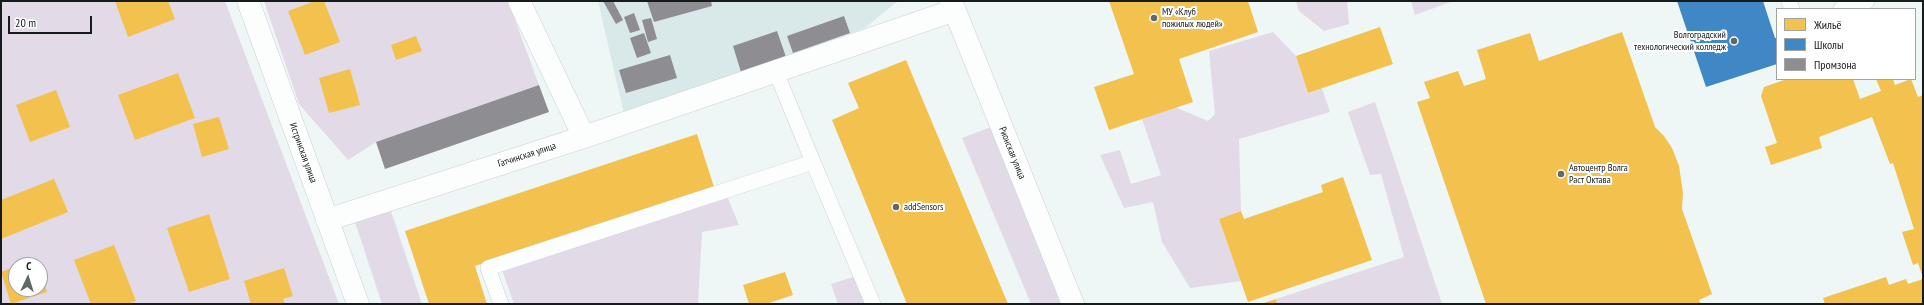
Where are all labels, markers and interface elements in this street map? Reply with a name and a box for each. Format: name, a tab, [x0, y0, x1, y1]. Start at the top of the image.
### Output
place label: МУ «Клуб пожилых людей»	[1162, 6, 1223, 30]
scale bar	[10, 8, 94, 34]
legend	[1776, 8, 1916, 80]
marker: МУ «Клуб пожилых людей»	[1149, 13, 1159, 23]
text: 20 m	[15, 15, 36, 30]
text: Жильё	[1814, 17, 1841, 32]
place label: Волгоградский технологический колледж	[1634, 29, 1726, 52]
marker: Волгоградский технологический колледж	[1729, 36, 1739, 46]
text: Школы	[1814, 37, 1843, 52]
text: Промзона	[1814, 57, 1856, 72]
street label: Истринская улица	[287, 121, 319, 185]
street label: Рионская улица	[996, 125, 1028, 181]
street label: Гатчинская улица	[496, 140, 558, 170]
place label: Автоцентр Волга Раст Октава	[1569, 162, 1628, 186]
marker: Автоцентр Волга Раст Октава	[1556, 169, 1566, 179]
place label: addSensors	[904, 201, 943, 213]
marker: addSensors	[891, 202, 901, 212]
north arrow	[8, 257, 48, 297]
text: С	[26, 259, 32, 273]

